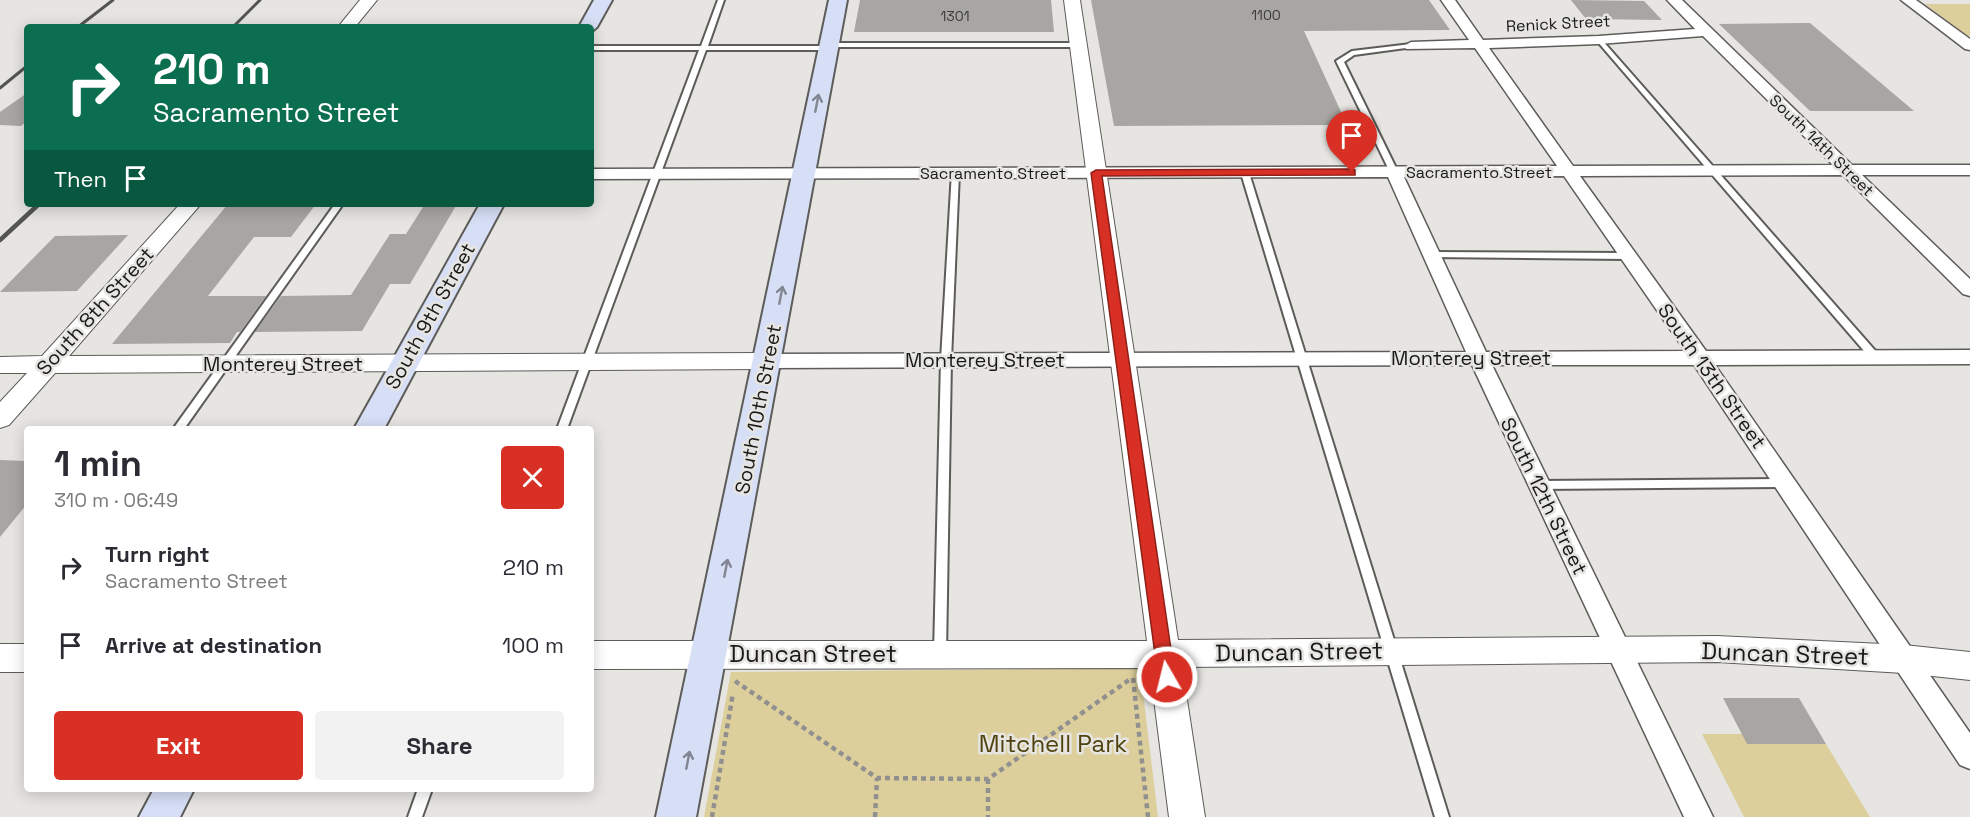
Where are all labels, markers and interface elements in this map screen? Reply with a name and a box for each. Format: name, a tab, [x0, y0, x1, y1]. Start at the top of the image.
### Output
house number: 1100	[1251, 6, 1281, 24]
house number: 1301	[940, 7, 970, 25]
street label: Renick Street	[1505, 10, 1611, 37]
text: 210 m	[153, 43, 271, 96]
icon: right	[54, 48, 132, 126]
street label: South 14th Street	[1765, 90, 1878, 201]
one-way arrow	[812, 94, 823, 114]
text: Sacramento Street	[153, 95, 400, 130]
pin	[1326, 110, 1377, 172]
icon: arrive	[1335, 119, 1368, 152]
icon: arrive	[119, 162, 152, 195]
street label: Sacramento Street	[1406, 162, 1552, 183]
street label: Sacramento Street	[920, 163, 1066, 184]
text: Then	[54, 165, 107, 193]
street label: South 9th Street	[379, 238, 481, 394]
street label: South 8th Street	[31, 241, 159, 381]
one-way arrow	[776, 285, 787, 305]
street label: South 13th Street	[1652, 298, 1772, 454]
street label: South 10th Street	[729, 322, 787, 496]
street label: Monterey Street	[1391, 345, 1551, 371]
street label: Monterey Street	[905, 347, 1065, 373]
street label: Monterey Street	[203, 351, 363, 377]
street label: South 12th Street	[1495, 413, 1593, 579]
text: 1 min	[54, 441, 142, 487]
button: close	[501, 446, 564, 509]
text: 310 m · 06:49	[54, 487, 178, 513]
text: Turn right	[105, 540, 210, 568]
icon: right	[54, 551, 87, 584]
text: 210 m	[503, 553, 564, 581]
one-way arrow	[721, 559, 733, 578]
text: Sacramento Street	[105, 568, 288, 594]
icon: arrive	[54, 629, 87, 662]
text: Arrive at destination	[105, 631, 322, 659]
text: 100 m	[502, 631, 564, 659]
street label: Duncan Street	[1215, 635, 1383, 668]
street label: Duncan Street	[1701, 635, 1869, 672]
street label: Duncan Street	[729, 638, 897, 669]
position arrow	[1135, 645, 1199, 709]
button: Exit	[54, 711, 303, 780]
button: Share	[315, 711, 564, 780]
park label: Mitchell Park	[979, 728, 1127, 759]
one-way arrow	[683, 750, 694, 770]

